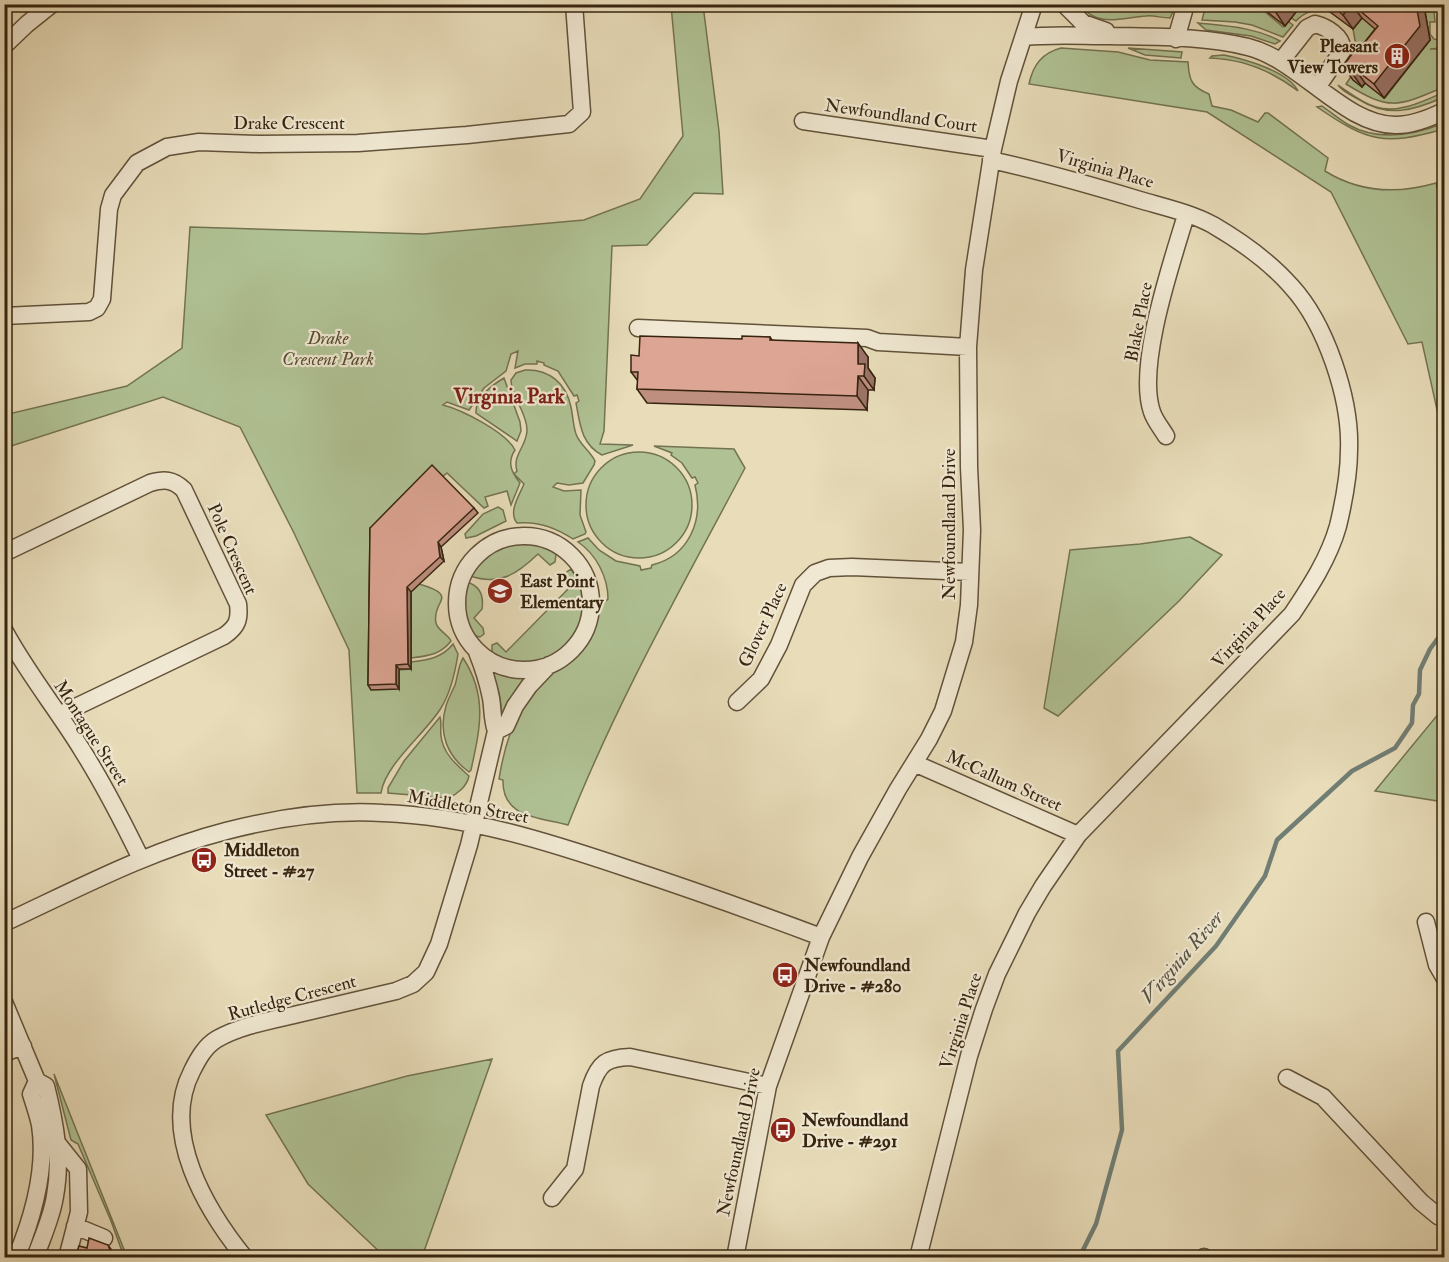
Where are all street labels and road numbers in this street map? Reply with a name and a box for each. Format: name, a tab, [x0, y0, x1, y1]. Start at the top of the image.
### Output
street label: Newfoundland Court	[823, 94, 979, 138]
street label: Drake Crescent	[233, 112, 345, 135]
street label: Virginia Place	[1054, 144, 1157, 194]
street label: Blake Place	[1120, 280, 1158, 364]
street label: Newfoundland Drive	[938, 448, 961, 600]
street label: Pole Crescent	[202, 500, 262, 598]
street label: Glover Place	[733, 578, 793, 671]
street label: Virginia Place	[1207, 583, 1291, 673]
street label: Montague Street	[48, 676, 134, 790]
street label: McCallum Street	[942, 745, 1066, 817]
street label: Middleton Street	[406, 785, 531, 829]
street label: Virginia Place	[935, 969, 988, 1072]
street label: Rutledge Crescent	[225, 970, 359, 1026]
street label: Newfoundland Drive	[712, 1065, 766, 1218]

